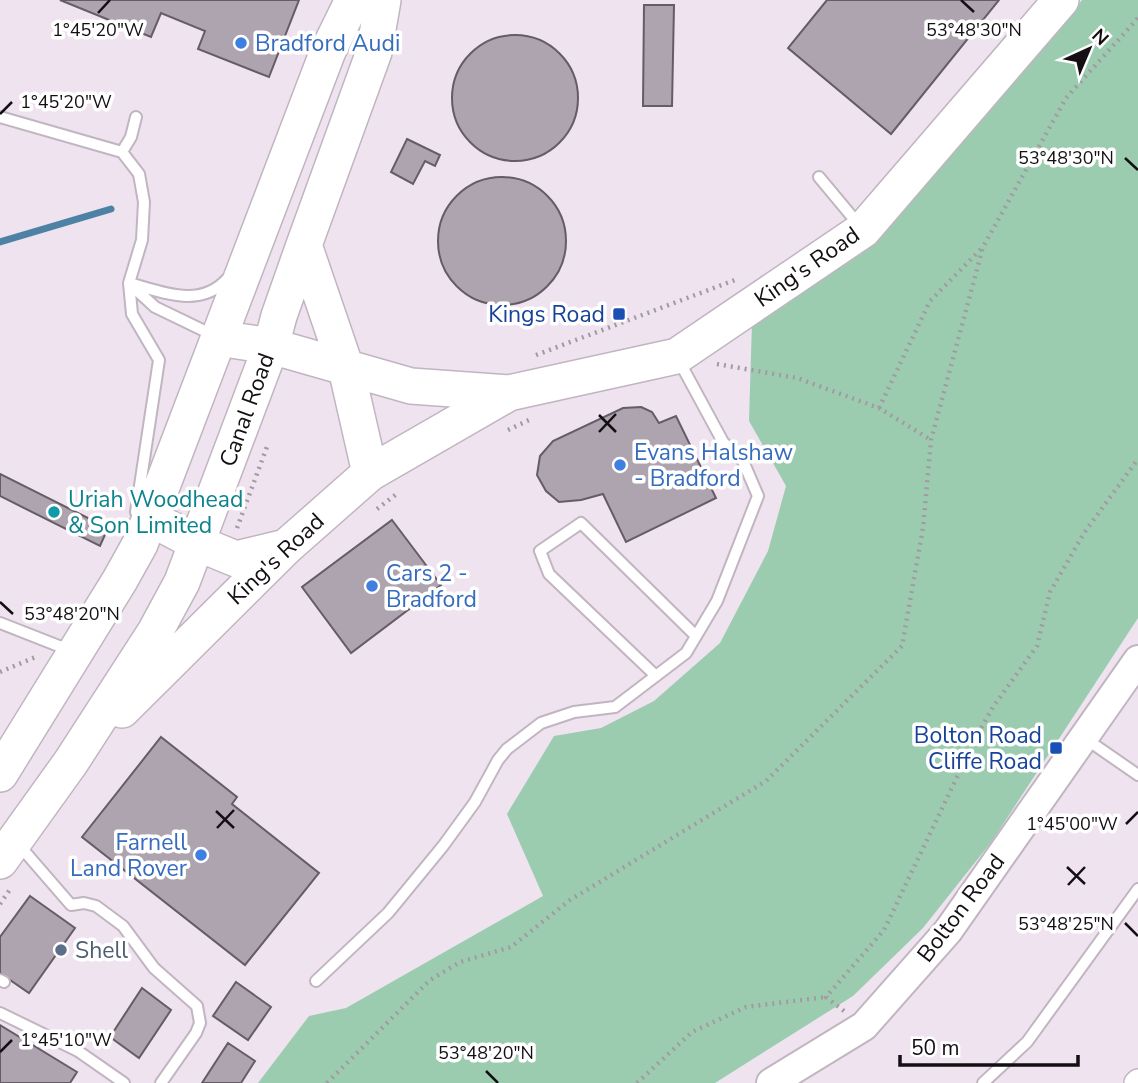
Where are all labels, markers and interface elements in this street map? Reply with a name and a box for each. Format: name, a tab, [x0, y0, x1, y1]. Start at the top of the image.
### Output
north arrow	[1054, 14, 1124, 84]
text: 1°45'20"W	[52, 18, 144, 42]
text: 53°48'30"N	[926, 18, 1022, 42]
text: N	[1086, 23, 1114, 52]
place label: Bradford Audi	[255, 28, 400, 59]
marker: Bradford Audi	[233, 35, 249, 51]
text: 1°45'20"W	[20, 90, 112, 114]
text: 53°48'30"N	[1018, 146, 1114, 170]
street label: King's Road	[748, 219, 866, 315]
place label: Kings Road	[488, 299, 605, 330]
marker: Kings Road	[611, 306, 627, 322]
street label: Canal Road	[212, 349, 282, 471]
place label: Evans Halshaw - Bradford	[634, 437, 793, 494]
marker: Evans Halshaw - Bradford	[612, 457, 628, 473]
place label: Uriah Woodhead & Son Limited	[68, 484, 243, 541]
marker: Uriah Woodhead & Son Limited	[46, 504, 62, 520]
street label: King's Road	[221, 506, 331, 612]
place label: Cars 2 - Bradford	[386, 558, 477, 615]
marker: Cars 2 - Bradford	[364, 578, 380, 594]
text: 53°48'20"N	[24, 602, 120, 626]
place label: Bolton Road Cliffe Road	[914, 720, 1042, 777]
marker: Bolton Road Cliffe Road	[1048, 740, 1064, 756]
text: 1°45'00"W	[1026, 812, 1118, 836]
place label: Farnell Land Rover	[70, 827, 188, 884]
marker: Farnell Land Rover	[193, 847, 209, 863]
street label: Bolton Road	[910, 847, 1012, 969]
text: 53°48'25"N	[1018, 912, 1114, 936]
place label: Shell	[75, 935, 128, 966]
marker: Shell	[53, 942, 69, 958]
scale bar	[900, 1024, 1078, 1068]
text: 1°45'10"W	[20, 1028, 112, 1052]
text: 50 m	[911, 1034, 960, 1062]
text: 53°48'20"N	[438, 1041, 534, 1065]

